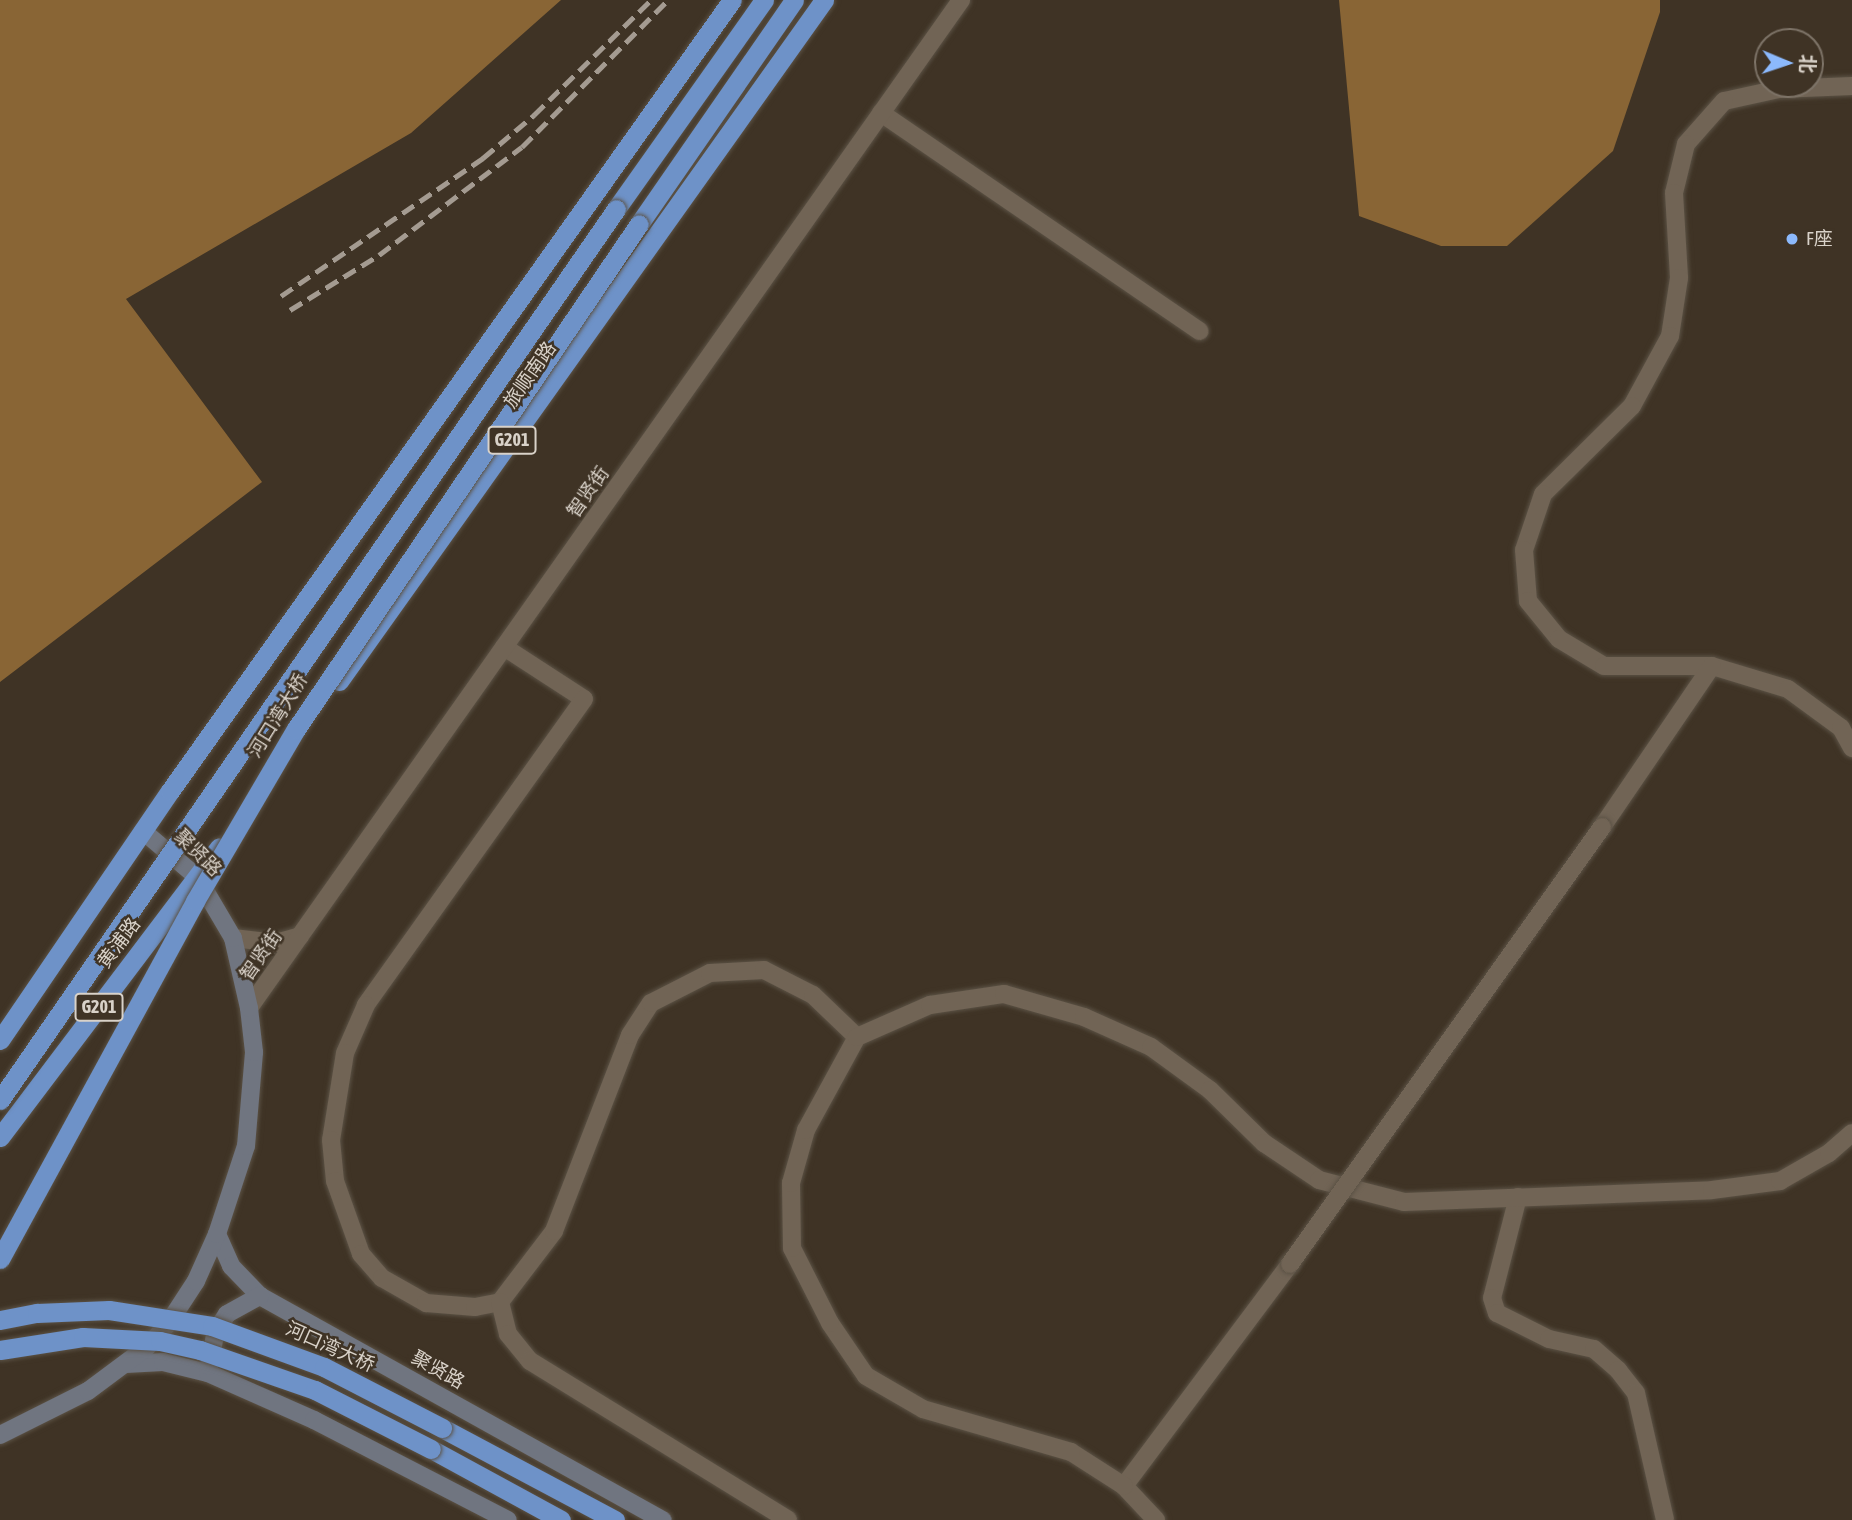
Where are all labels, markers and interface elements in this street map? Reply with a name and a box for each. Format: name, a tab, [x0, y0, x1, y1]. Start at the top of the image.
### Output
north arrow	[1754, 28, 1824, 98]
text: 北	[1797, 54, 1819, 74]
place label: F座	[1806, 228, 1833, 250]
marker: F座	[1784, 231, 1800, 247]
street label: 旅顺南路	[499, 337, 561, 413]
road number: G201	[488, 426, 536, 454]
street label: 智贤街	[562, 462, 614, 522]
street label: 河口湾大桥	[243, 670, 313, 762]
street label: 聚贤路	[170, 825, 226, 881]
street label: 黄浦路	[93, 913, 145, 973]
street label: 智贤街	[235, 925, 287, 985]
road number: G201	[74, 992, 124, 1022]
street label: 河口湾大桥	[282, 1317, 378, 1377]
street label: 聚贤路	[408, 1346, 468, 1394]

